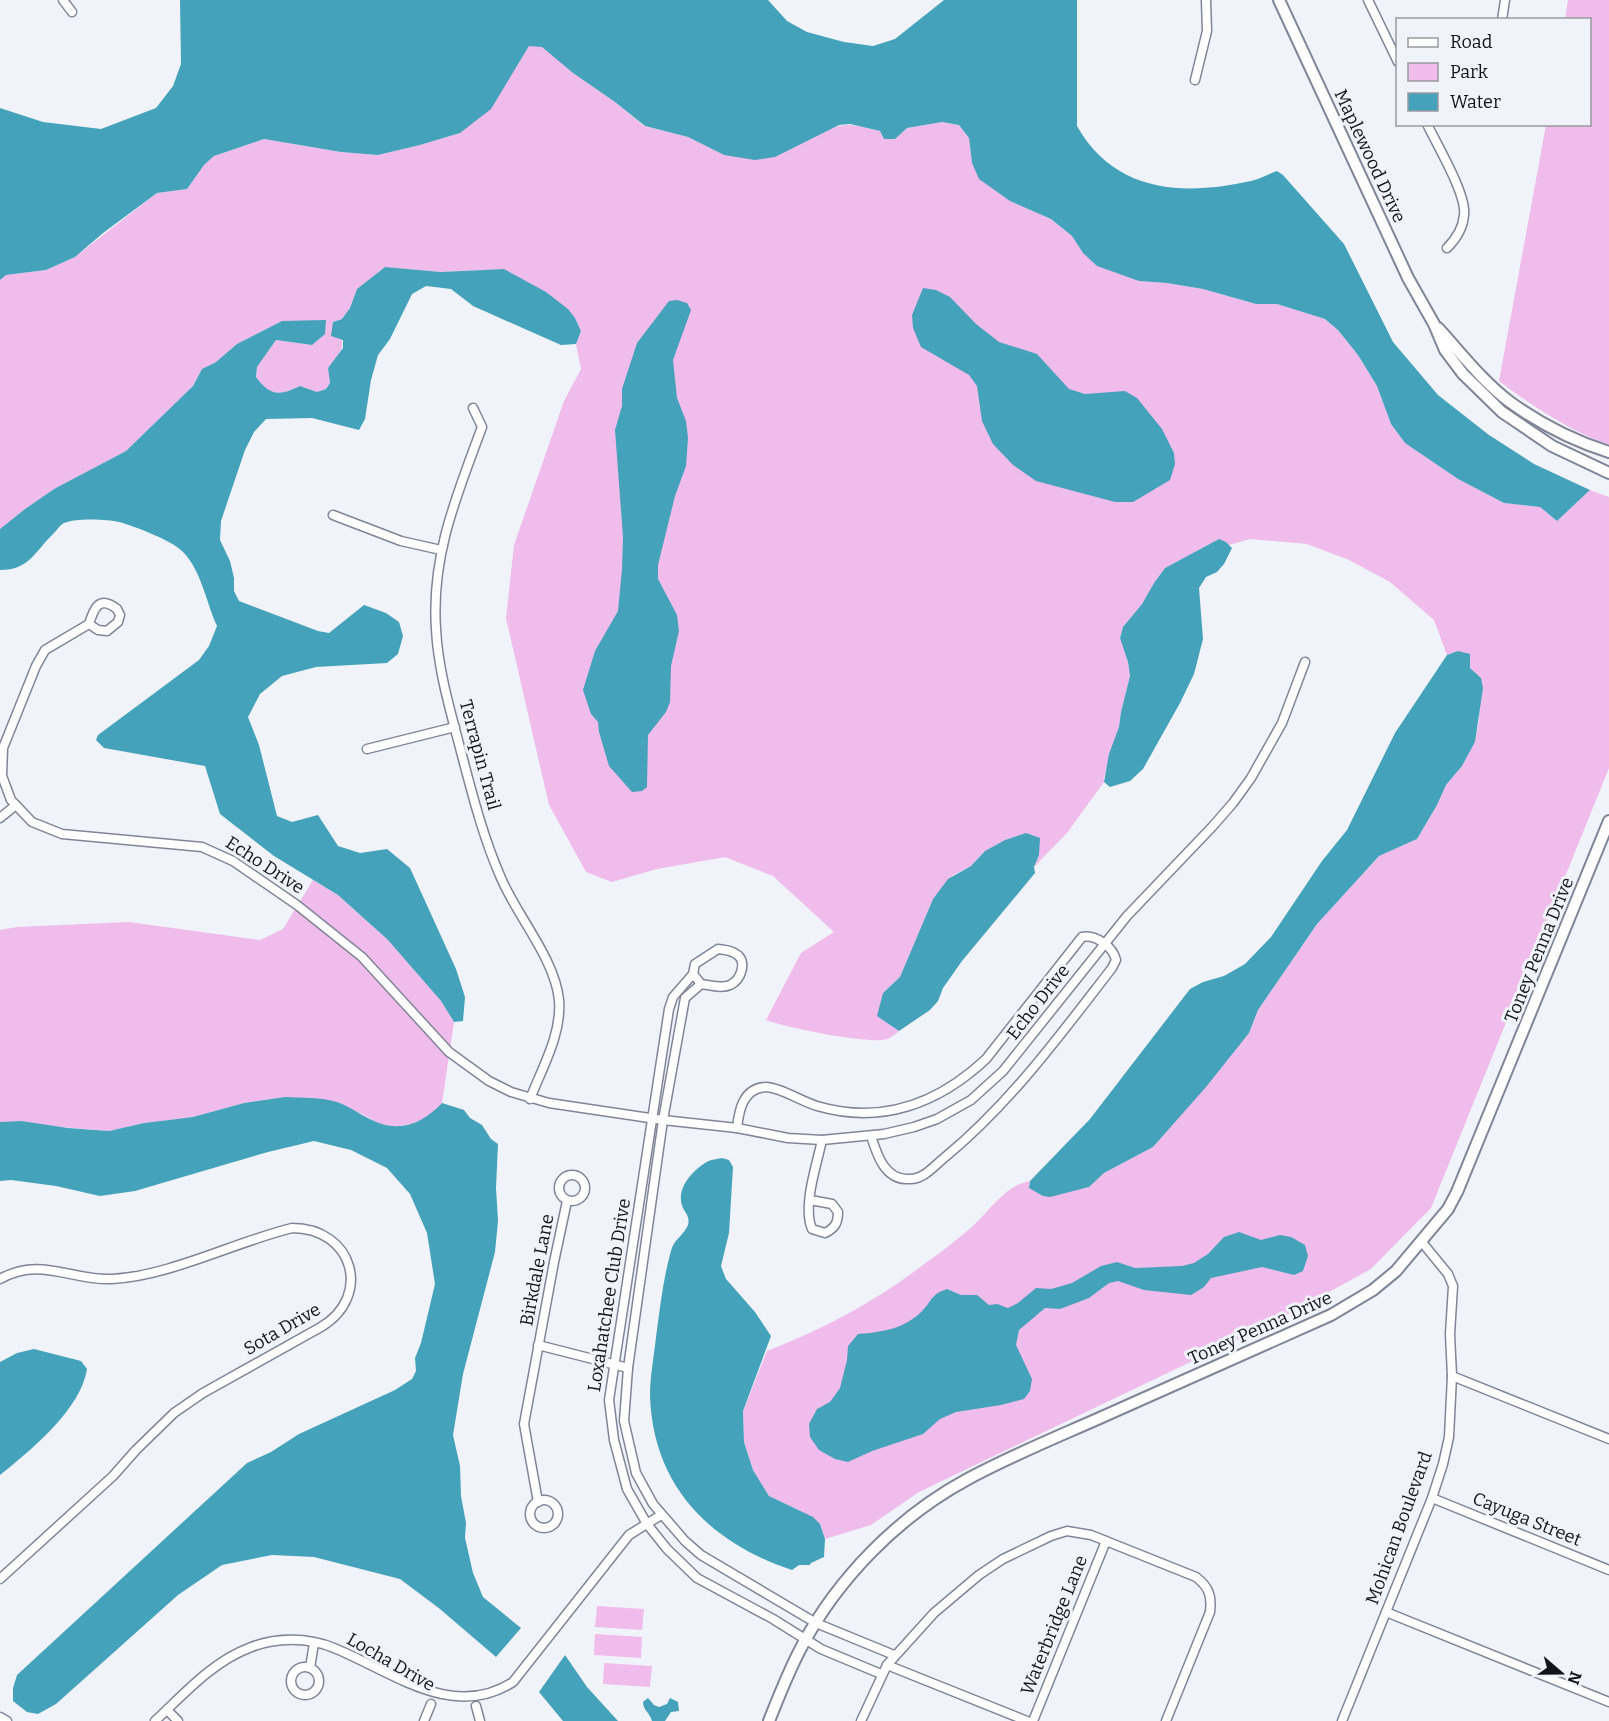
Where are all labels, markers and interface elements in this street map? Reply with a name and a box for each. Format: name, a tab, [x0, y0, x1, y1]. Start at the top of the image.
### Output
legend	[1396, 18, 1591, 126]
text: Road	[1450, 31, 1493, 53]
text: Park	[1450, 61, 1489, 83]
street label: Maplewood Drive	[1330, 86, 1410, 226]
text: Water	[1450, 91, 1501, 113]
street label: Terrapin Trail	[455, 697, 505, 813]
street label: Echo Drive	[222, 831, 308, 899]
street label: Toney Penna Drive	[1500, 874, 1578, 1026]
street label: Echo Drive	[1002, 960, 1074, 1044]
street label: Loxahatchee Club Drive	[583, 1197, 635, 1393]
street label: Birkdale Lane	[515, 1212, 559, 1328]
street label: Toney Penna Drive	[1185, 1286, 1335, 1370]
street label: Sota Drive	[240, 1298, 324, 1360]
street label: Mohican Boulevard	[1361, 1448, 1437, 1607]
street label: Cayuga Street	[1469, 1487, 1585, 1551]
street label: Waterbridge Lane	[1016, 1552, 1092, 1698]
street label: Locha Drive	[343, 1628, 439, 1696]
north arrow	[1531, 1643, 1591, 1703]
text: N	[1564, 1669, 1586, 1687]

